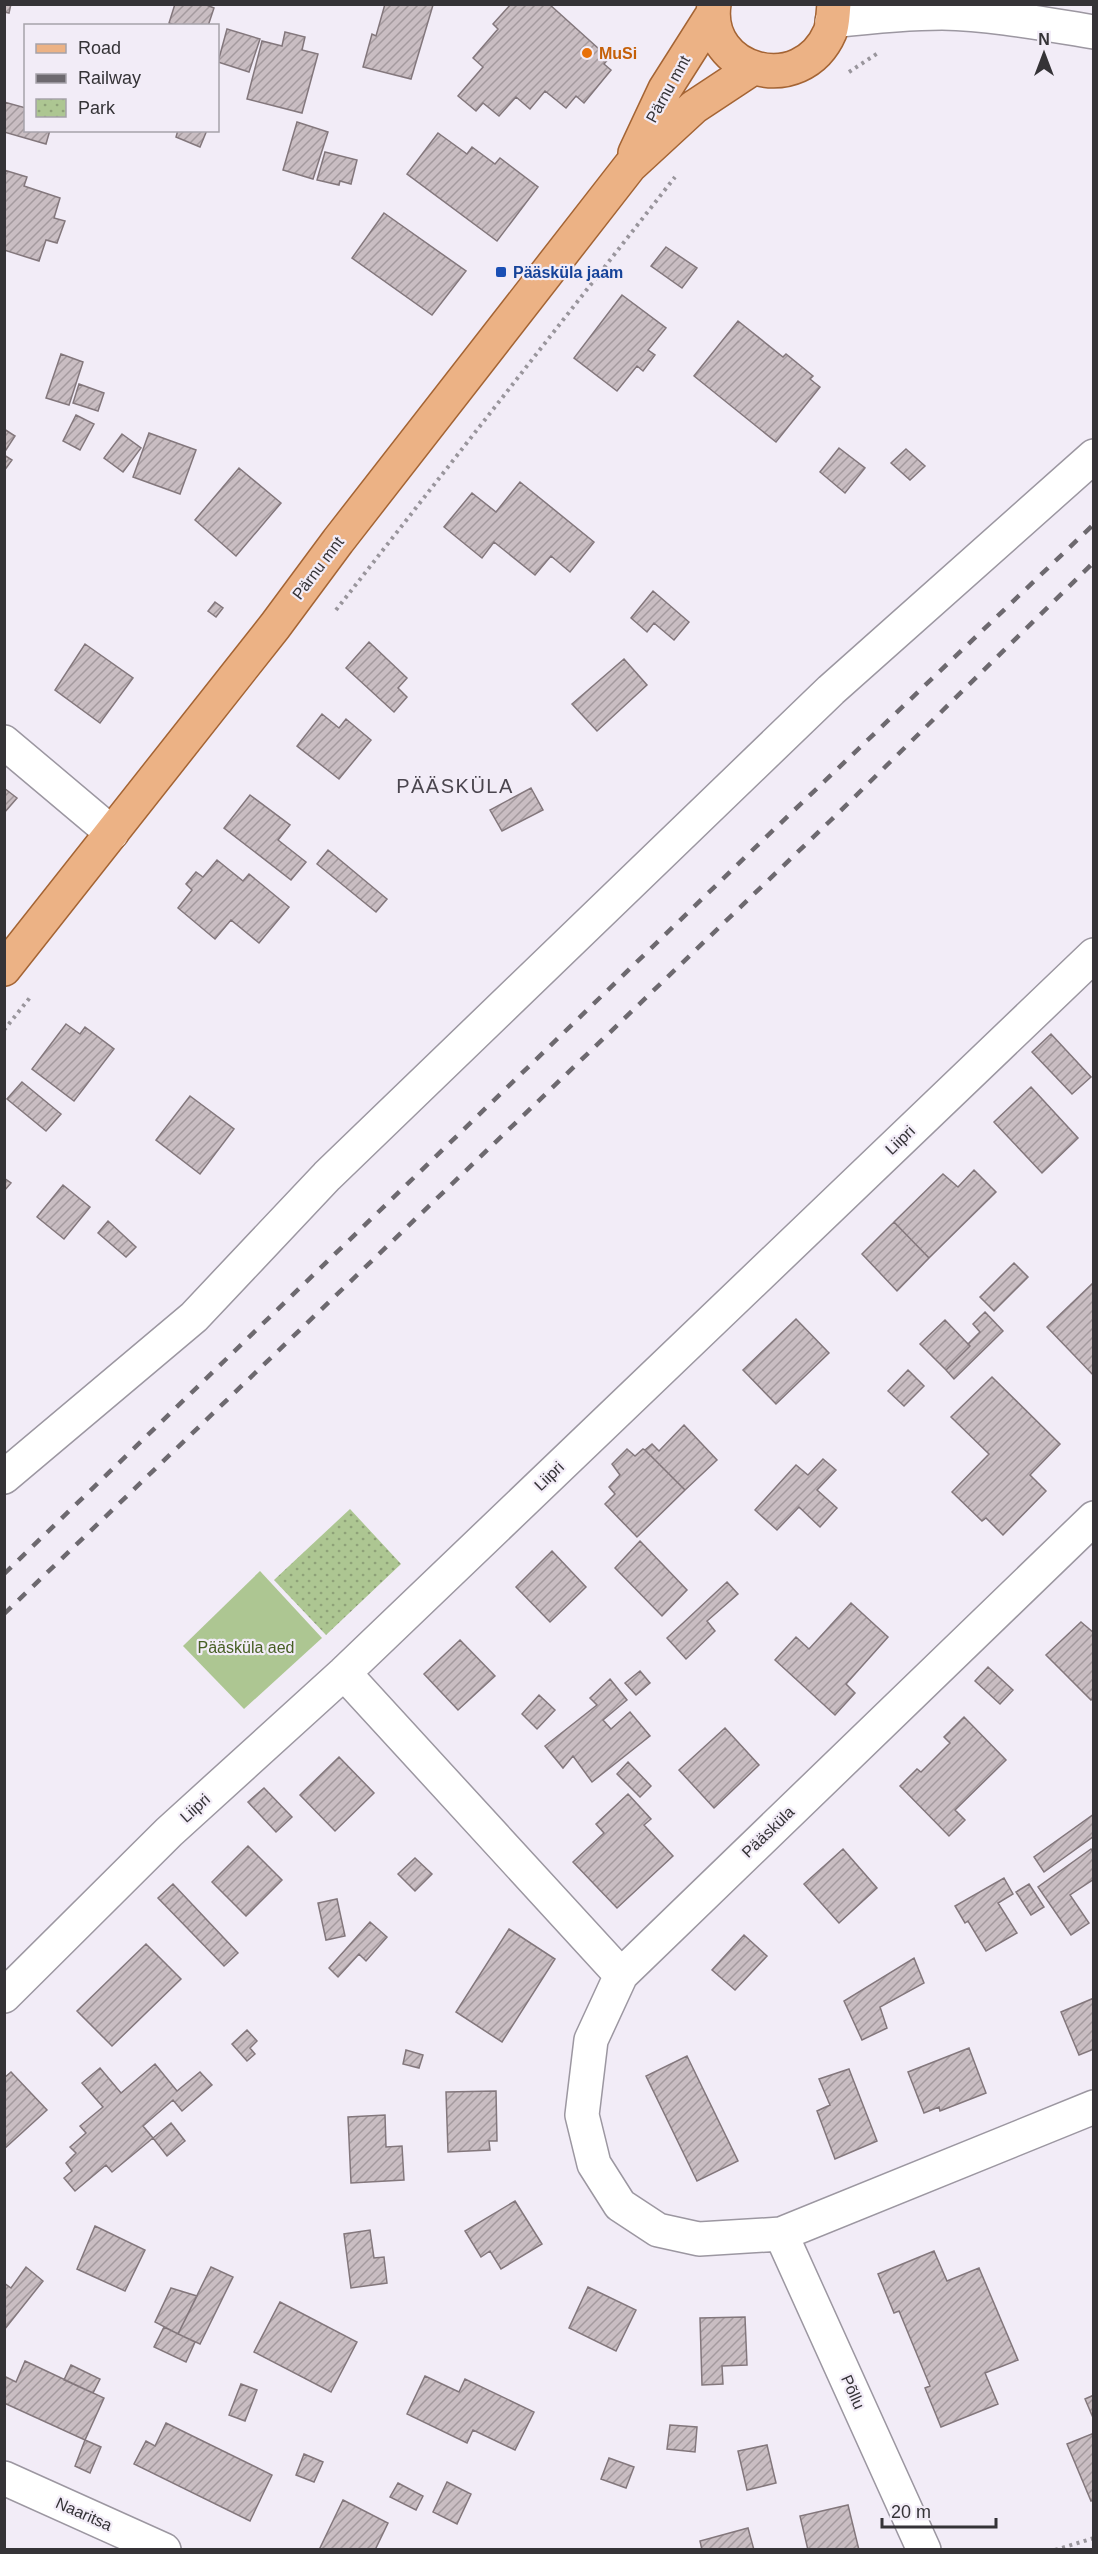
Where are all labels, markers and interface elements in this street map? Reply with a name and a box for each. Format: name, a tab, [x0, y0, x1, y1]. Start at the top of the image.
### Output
legend	[24, 24, 219, 132]
north arrow	[1014, 24, 1074, 84]
text: N	[1038, 31, 1050, 48]
text: Road	[78, 38, 121, 58]
place label: MuSi	[599, 45, 637, 62]
marker: MuSi	[580, 46, 594, 60]
street label: Pärnu mnt	[643, 52, 694, 125]
text: Railway	[78, 68, 141, 88]
text: Park	[78, 98, 116, 118]
place label: Pääsküla jaam	[513, 264, 623, 281]
marker: Pääsküla jaam	[494, 265, 508, 279]
street label: Pärnu mnt	[289, 533, 347, 603]
district label: PÄÄSKÜLA	[396, 775, 514, 797]
street label: Liipri	[882, 1122, 918, 1158]
street label: Liipri	[531, 1458, 567, 1494]
park label: Pääsküla aed	[198, 1639, 294, 1656]
street label: Liipri	[177, 1790, 213, 1826]
street label: Pääsküla	[738, 1803, 798, 1861]
street label: Põllu	[838, 2372, 868, 2412]
scale bar	[882, 2491, 996, 2529]
street label: Naaritsa	[53, 2494, 115, 2534]
text: 20 m	[891, 2502, 931, 2522]

